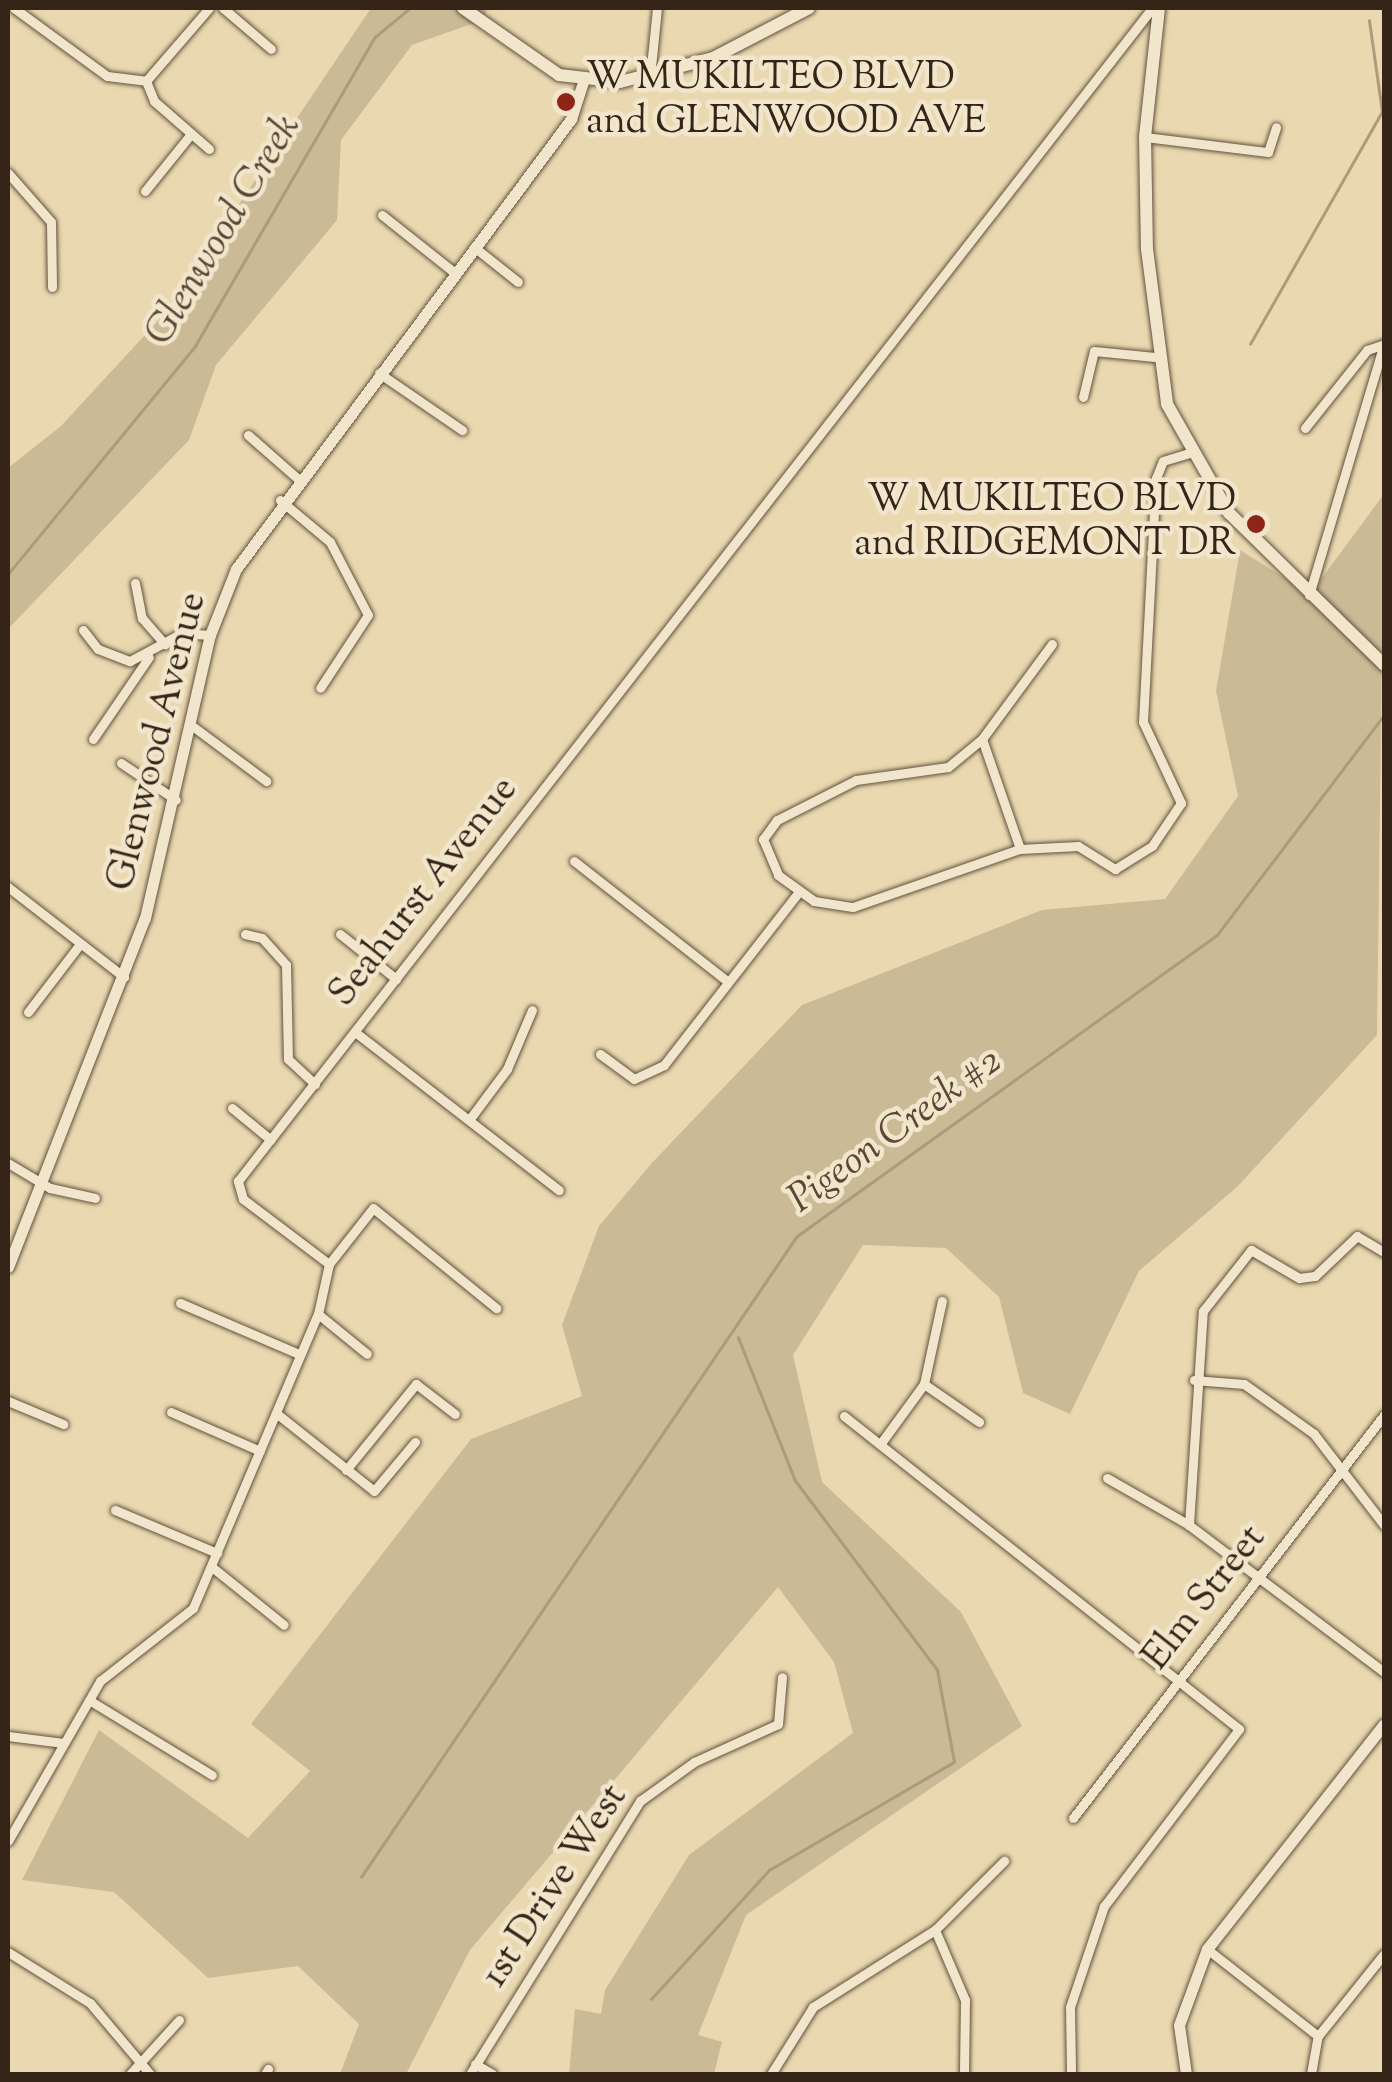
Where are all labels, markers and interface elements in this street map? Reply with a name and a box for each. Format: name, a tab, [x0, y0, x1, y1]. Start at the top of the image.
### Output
place label: W MUKILTEO BLVD and GLENWOOD AVE	[586, 57, 986, 146]
marker: W MUKILTEO BLVD and GLENWOOD AVE	[555, 91, 577, 113]
water label: Glenwood Creek	[137, 107, 313, 355]
place label: W MUKILTEO BLVD and RIDGEMONT DR	[854, 479, 1236, 568]
marker: W MUKILTEO BLVD and RIDGEMONT DR	[1245, 513, 1267, 535]
street label: Glenwood Avenue	[100, 588, 218, 896]
street label: Seahurst Avenue	[321, 769, 529, 1017]
water label: Pigeon Creek #2	[780, 1039, 1012, 1225]
street label: Elm Street	[1135, 1518, 1277, 1680]
street label: 1st Drive West	[474, 1777, 638, 1997]

